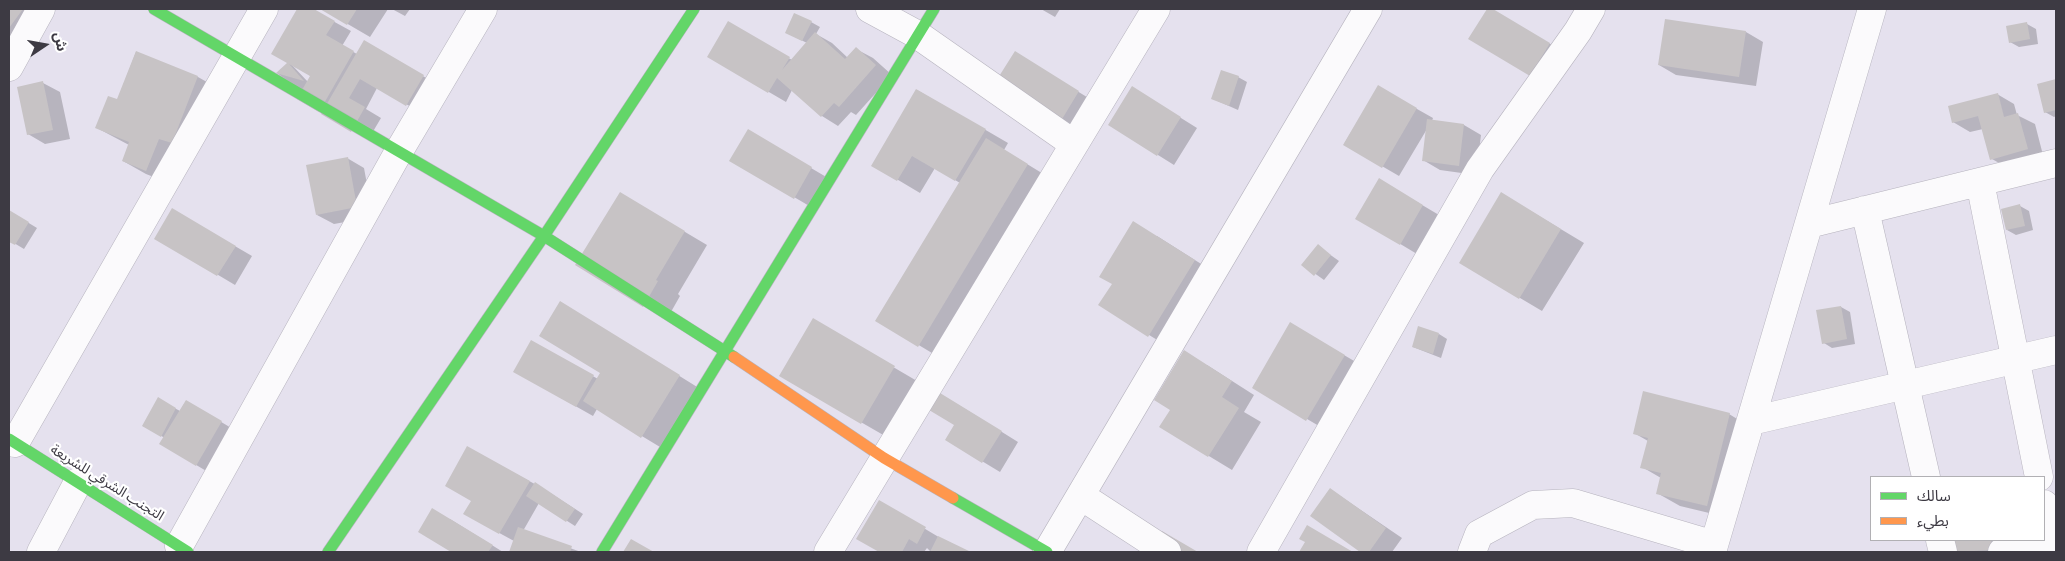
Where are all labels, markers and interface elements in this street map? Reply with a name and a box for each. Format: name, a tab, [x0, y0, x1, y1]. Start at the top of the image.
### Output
north arrow	[20, 20, 70, 70]
text: ش	[50, 31, 70, 53]
street label: التجنب الشرقي للشريعة	[47, 441, 167, 525]
legend	[1870, 476, 2045, 541]
text: سالك	[1917, 487, 1951, 505]
text: بطيء	[1917, 512, 1949, 530]

